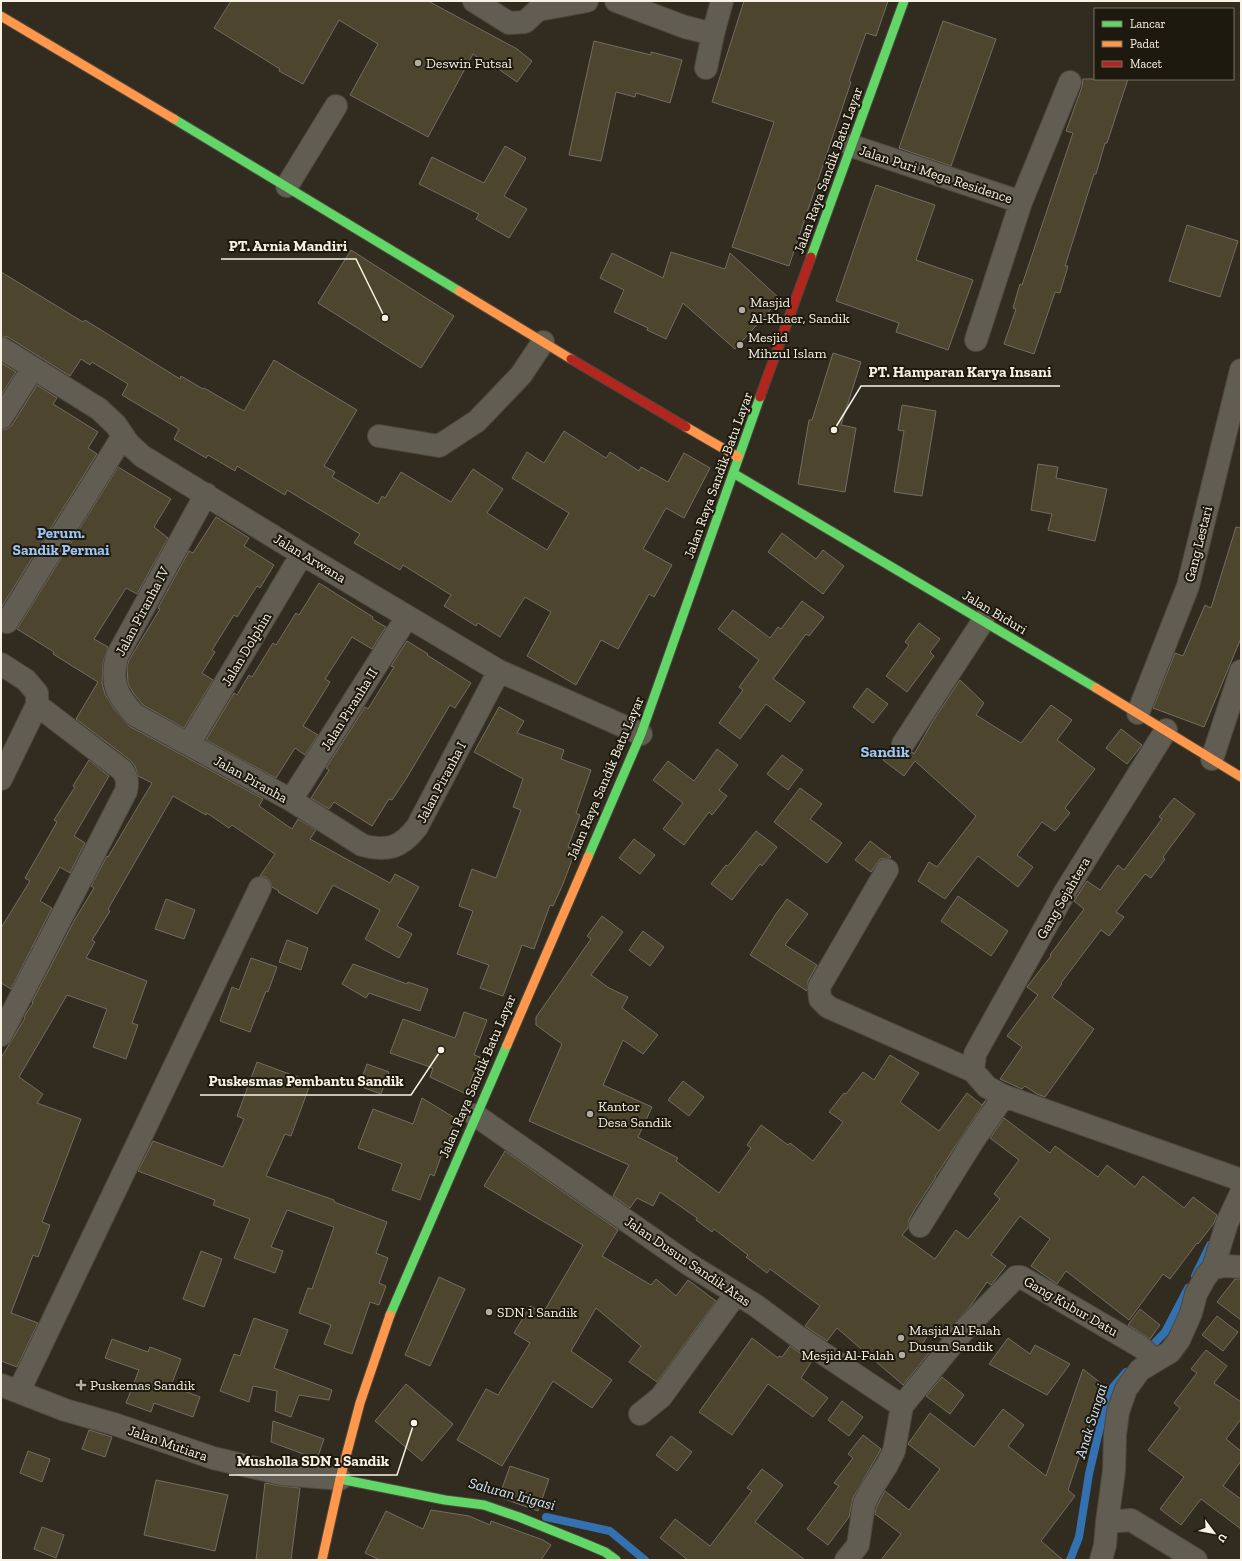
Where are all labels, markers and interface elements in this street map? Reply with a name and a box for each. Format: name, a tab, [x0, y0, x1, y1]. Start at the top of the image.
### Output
legend	[1094, 8, 1234, 80]
text: Lancar	[1130, 17, 1166, 31]
text: Padat	[1130, 37, 1160, 51]
place label: Deswin Futsal	[426, 55, 512, 72]
text: Macet	[1130, 57, 1162, 71]
marker: Deswin Futsal	[413, 58, 423, 68]
street label: Jalan Raya Sandik Batu Layar	[790, 84, 867, 256]
street label: Jalan Puri Mega Residence	[857, 142, 1015, 207]
callout: PT. Arnia Mandiri	[221, 232, 356, 259]
text: PT. Arnia Mandiri	[229, 237, 348, 255]
place label: Masjid Al-Khaer, Sandik	[750, 294, 851, 327]
marker: Masjid Al-Khaer, Sandik	[737, 305, 747, 315]
place label: Mesjid Mihzul Islam	[748, 329, 826, 362]
marker: Mesjid Mihzul Islam	[735, 340, 745, 350]
callout: PT. Hamparan Karya Insani	[861, 359, 1060, 386]
text: PT. Hamparan Karya Insani	[869, 363, 1052, 381]
street label: Jalan Raya Sandik Batu Layar	[680, 389, 757, 561]
street label: Gang Lestari	[1181, 504, 1216, 584]
district label: Perum. Sandik Permai	[13, 524, 110, 559]
street label: Jalan Arwana	[271, 530, 349, 587]
street label: Jalan Piranha IV	[112, 563, 173, 659]
street label: Jalan Biduri	[959, 587, 1030, 638]
street label: Jalan Dolphin	[218, 609, 275, 689]
street label: Jalan Piranha II	[317, 665, 382, 754]
street label: Jalan Raya Sandik Batu Layar	[563, 694, 648, 863]
street label: Jalan Piranha I	[413, 739, 470, 826]
district label: Sandik	[860, 742, 910, 761]
street label: Jalan Piranha	[211, 752, 291, 807]
street label: Gang Sejahtera	[1033, 854, 1094, 942]
street label: Jalan Raya Sandik Batu Layar	[435, 992, 520, 1161]
callout: Puskesmas Pembantu Sandik	[200, 1068, 411, 1095]
text: Puskesmas Pembantu Sandik	[209, 1072, 404, 1090]
place label: Kantor Desa Sandik	[598, 1098, 672, 1131]
marker: Kantor Desa Sandik	[585, 1109, 595, 1119]
street label: Jalan Dusun Sandik Atas	[622, 1213, 754, 1310]
street label: Gang Kubur Datu	[1021, 1273, 1121, 1340]
place label: SDN 1 Sandik	[497, 1304, 578, 1321]
marker: SDN 1 Sandik	[484, 1307, 494, 1317]
place label: Masjid Al Falah Dusun Sandik	[909, 1322, 1001, 1355]
marker: Masjid Al Falah Dusun Sandik	[896, 1333, 906, 1343]
place label: Mesjid Al-Falah	[802, 1347, 894, 1364]
marker: Mesjid Al-Falah	[897, 1350, 907, 1360]
place label: Puskemas Sandik	[90, 1377, 196, 1394]
marker: Puskemas Sandik	[75, 1379, 87, 1391]
water label: Anak Sungai	[1071, 1381, 1111, 1462]
street label: Jalan Mutiara	[126, 1422, 210, 1465]
callout: Musholla SDN 1 Sandik	[229, 1448, 397, 1475]
text: Musholla SDN 1 Sandik	[237, 1452, 390, 1470]
water label: Saluran Irigasi	[467, 1474, 558, 1514]
north arrow	[1194, 1513, 1234, 1553]
text: U	[1214, 1531, 1230, 1545]

